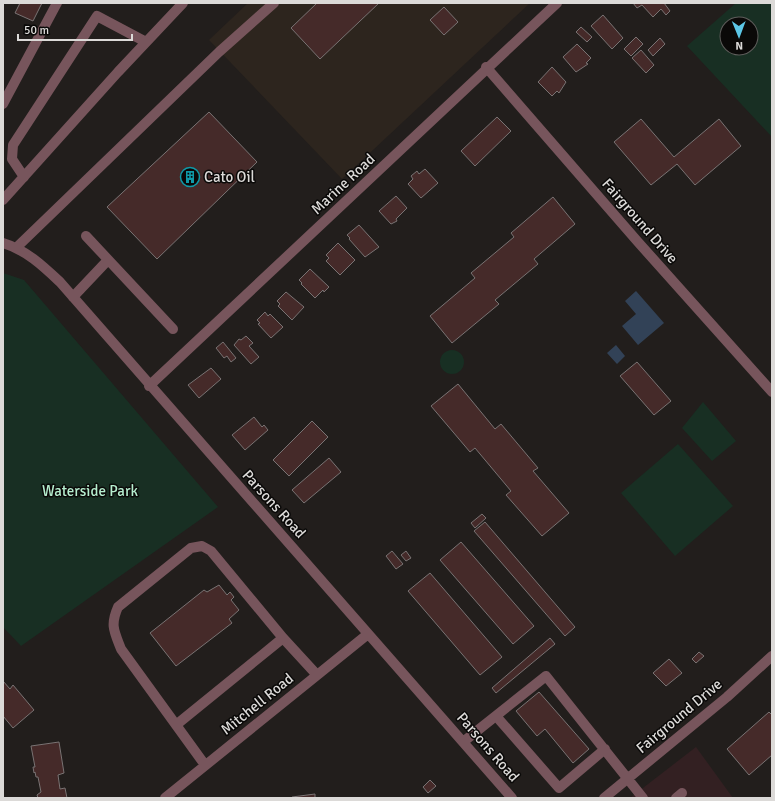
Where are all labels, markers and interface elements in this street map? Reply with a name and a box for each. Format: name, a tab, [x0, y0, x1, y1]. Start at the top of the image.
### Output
scale bar	[18, 16, 132, 42]
north arrow	[719, 16, 759, 56]
text: 50 m	[24, 23, 49, 38]
text: N	[735, 39, 743, 52]
street label: Marine Road	[307, 150, 379, 218]
building icon: Cato Oil	[179, 166, 201, 188]
place label: Cato Oil	[204, 168, 255, 186]
street label: Fairground Drive	[598, 175, 682, 267]
street label: Parsons Road	[239, 466, 309, 542]
park label: Waterside Park	[42, 482, 138, 500]
street label: Mitchell Road	[217, 669, 297, 739]
street label: Fairground Drive	[632, 675, 726, 757]
street label: Parsons Road	[453, 709, 523, 785]

